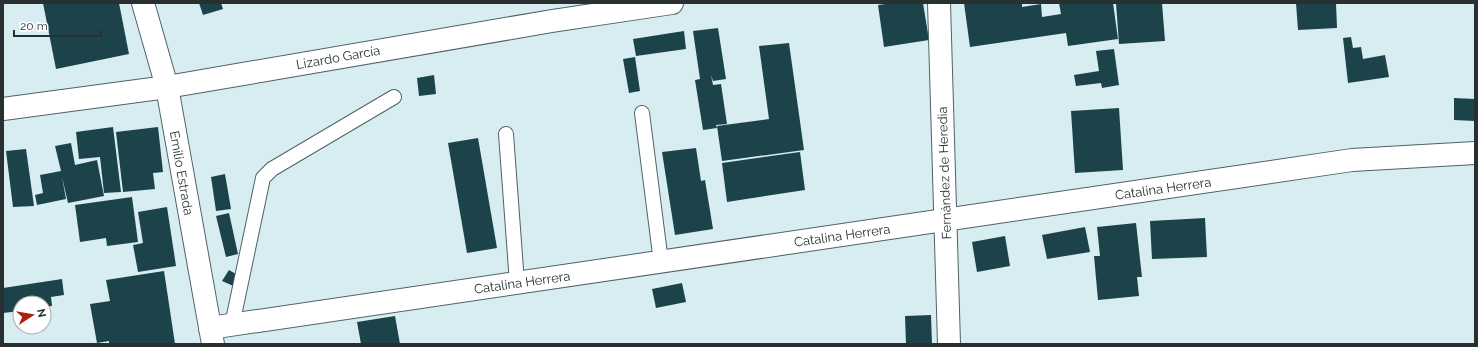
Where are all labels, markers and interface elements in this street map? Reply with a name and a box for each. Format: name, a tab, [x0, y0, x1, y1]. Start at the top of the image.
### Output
scale bar	[14, 12, 101, 38]
text: 20 m	[20, 19, 48, 33]
street label: Lizardo García	[295, 43, 381, 72]
street label: Fernández de Heredia	[935, 106, 954, 240]
street label: Emilio Estrada	[167, 130, 196, 216]
street label: Catalina Herrera	[1114, 174, 1212, 203]
street label: Catalina Herrera	[793, 221, 891, 250]
street label: Catalina Herrera	[473, 268, 571, 297]
north arrow	[12, 295, 52, 335]
text: N	[34, 308, 49, 318]

